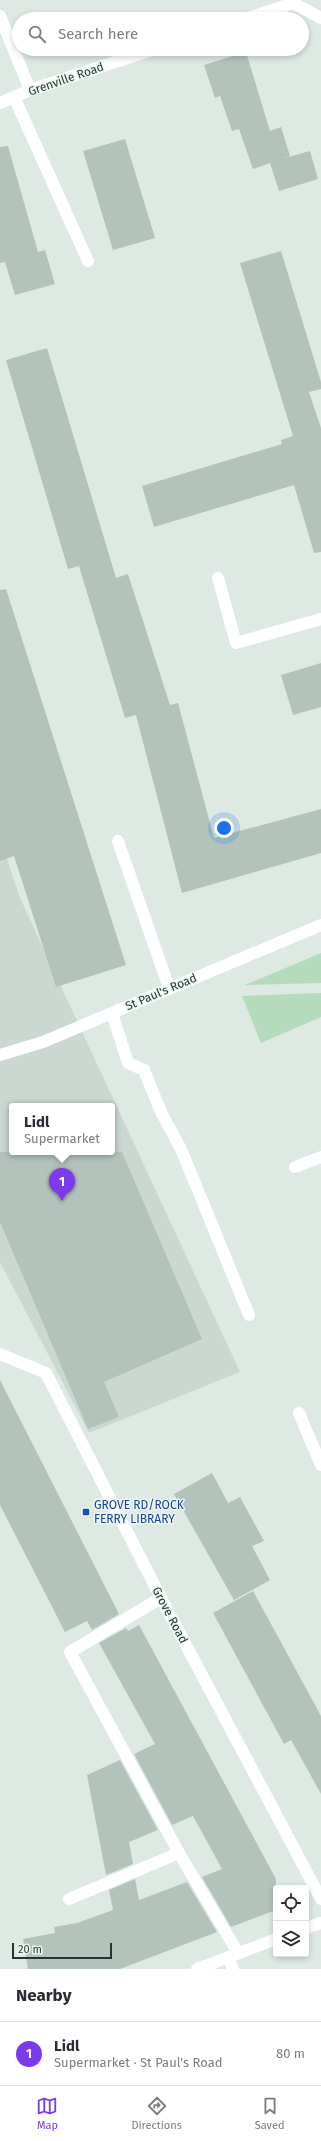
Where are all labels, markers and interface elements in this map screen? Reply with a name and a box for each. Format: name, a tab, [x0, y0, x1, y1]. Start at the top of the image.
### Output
search box	[12, 12, 309, 56]
icon: search	[26, 23, 48, 45]
text: Search here	[58, 25, 138, 43]
street label: Grenville Road	[26, 60, 106, 98]
your location	[214, 818, 234, 838]
street label: St Paul's Road	[123, 971, 199, 1013]
popup	[9, 1103, 115, 1155]
text: Lidl	[24, 1113, 49, 1131]
text: Supermarket	[24, 1131, 100, 1146]
pin: 1	[49, 1168, 75, 1201]
place label: GROVE RD/ROCK FERRY LIBRARY	[94, 1498, 185, 1526]
marker: GROVE RD/ROCK FERRY LIBRARY	[81, 1507, 91, 1517]
street label: Grove Road	[149, 1584, 191, 1646]
map controls	[273, 1885, 309, 1957]
button: locate	[273, 1885, 309, 1921]
button: layers	[273, 1921, 309, 1957]
scale bar	[12, 1941, 112, 1960]
text: 20 m	[18, 1943, 42, 1956]
text: Nearby	[16, 1985, 71, 2006]
text: Lidl	[54, 2037, 79, 2055]
text: 1	[26, 2046, 32, 2061]
text: 80 m	[276, 2046, 305, 2061]
text: Supermarket · St Paul's Road	[54, 2055, 223, 2070]
tab: Map	[36, 2095, 58, 2132]
tab: Directions	[131, 2095, 182, 2132]
tab: Saved	[255, 2095, 285, 2132]

